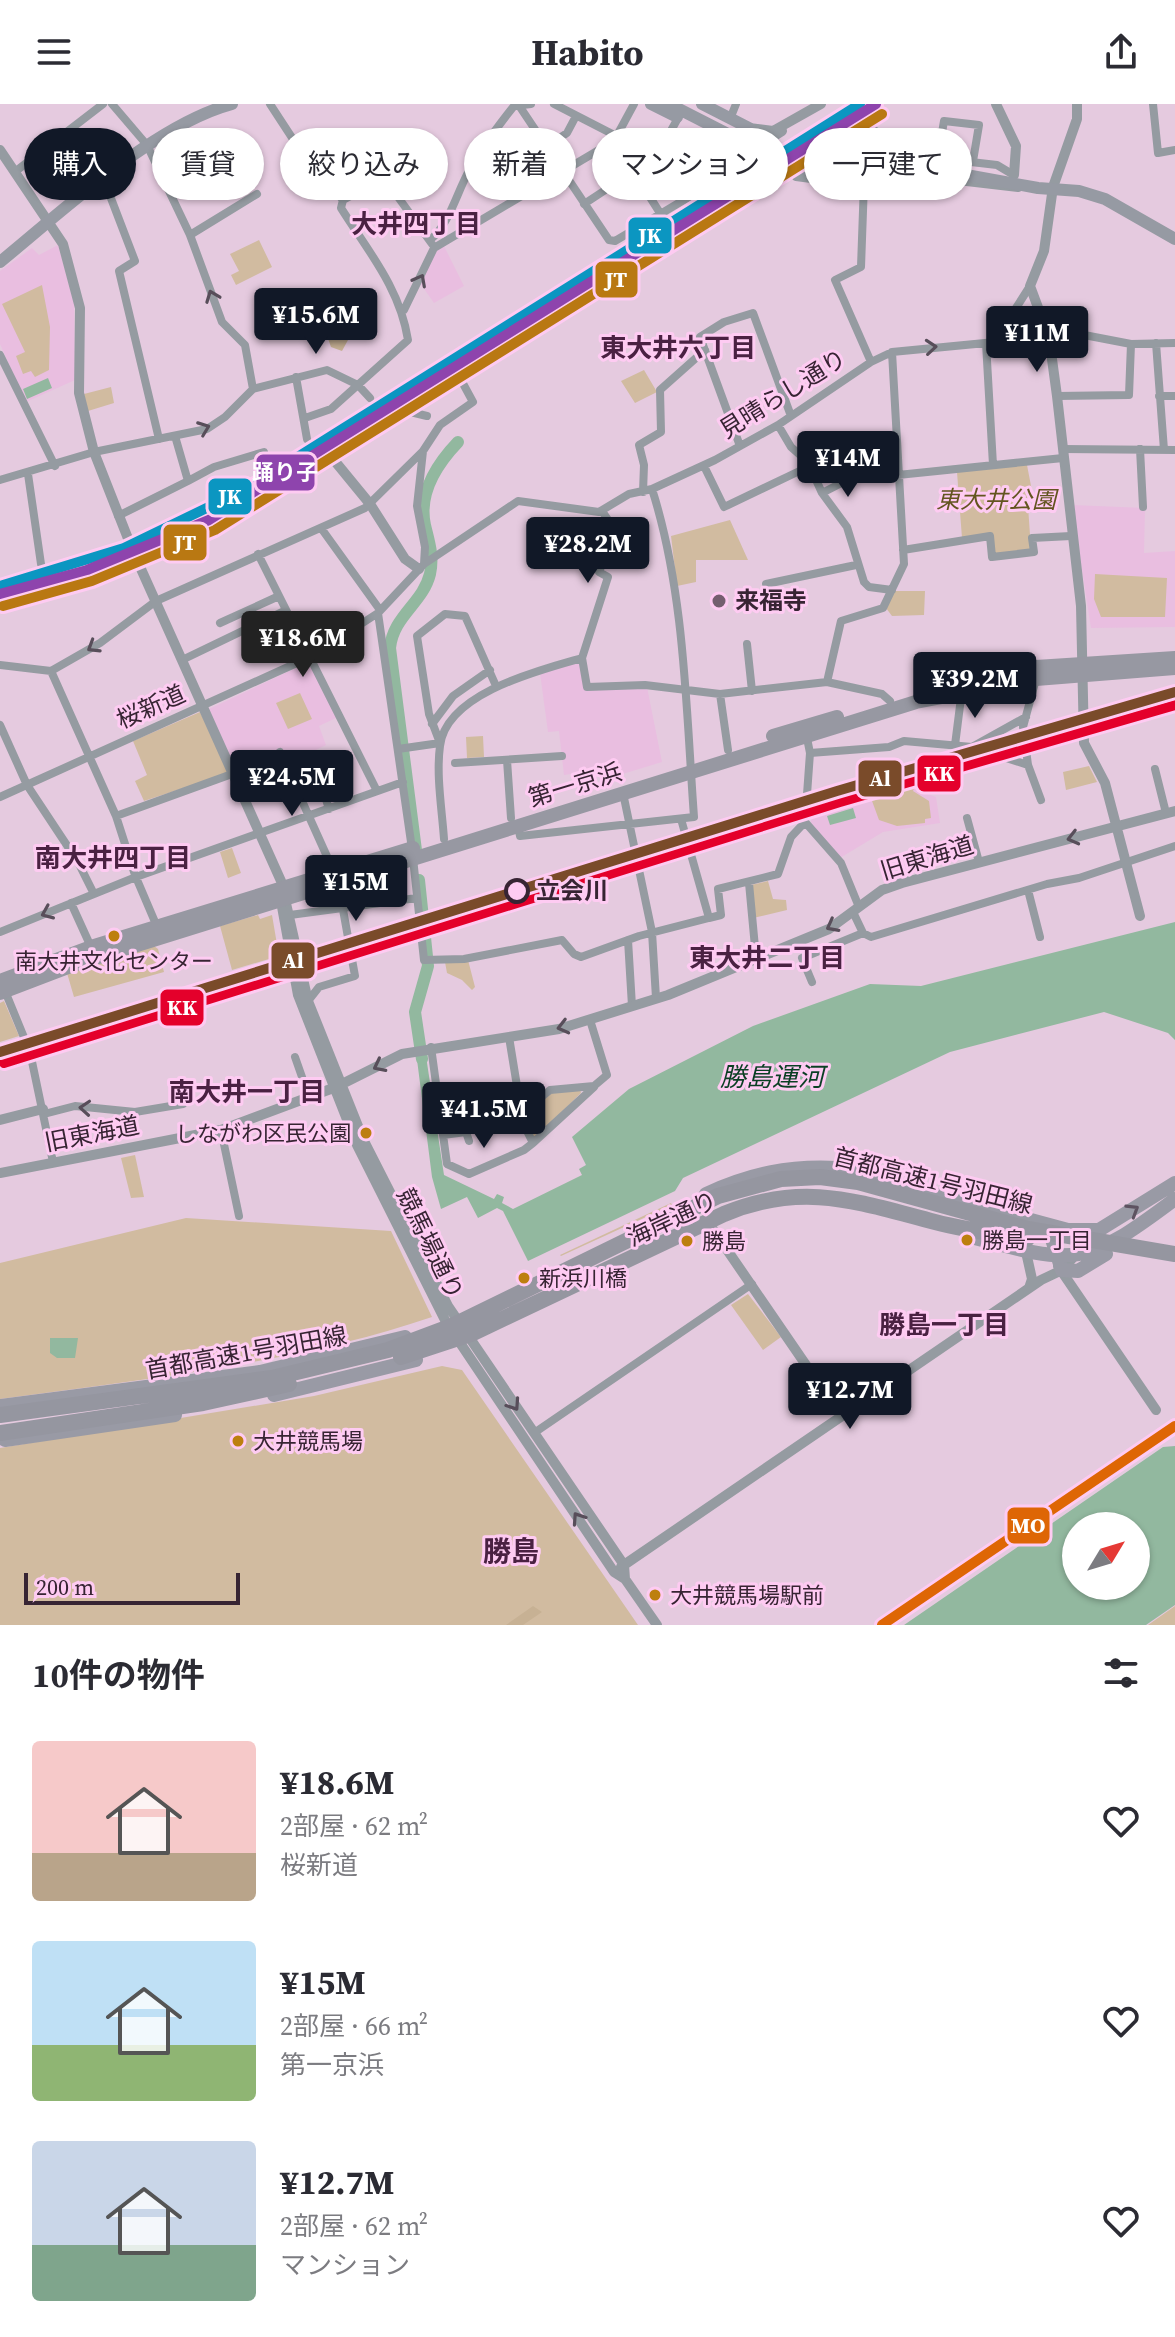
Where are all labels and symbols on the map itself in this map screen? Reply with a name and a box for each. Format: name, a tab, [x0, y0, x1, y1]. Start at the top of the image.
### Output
district label: 大井四丁目	[351, 206, 481, 242]
line badge: JK	[627, 216, 673, 255]
text: JK	[636, 220, 663, 250]
line badge: JT	[594, 260, 639, 299]
text: JT	[603, 264, 627, 294]
one-way arrow	[410, 273, 425, 288]
pin: ¥15.6M	[251, 288, 381, 356]
one-way arrow	[205, 290, 221, 304]
pin: ¥11M	[990, 306, 1084, 374]
district label: 東大井六丁目	[600, 330, 756, 366]
one-way arrow	[925, 338, 938, 355]
street label: 見晴らし通り	[713, 341, 853, 446]
one-way arrow	[196, 421, 210, 438]
pin: ¥14M	[801, 431, 895, 499]
line badge: 踊り子	[255, 453, 316, 492]
text: 踊り子	[252, 457, 318, 487]
line badge: JK	[207, 477, 253, 516]
text: JK	[216, 481, 243, 511]
park label: 東大井公園	[936, 483, 1059, 516]
pin: ¥28.2M	[523, 517, 653, 585]
line badge: JT	[162, 523, 208, 562]
text: JT	[172, 527, 196, 557]
place label: 来福寺	[735, 584, 807, 617]
marker: 来福寺	[710, 592, 728, 610]
pin: ¥18.6M	[238, 611, 368, 679]
one-way arrow	[87, 637, 102, 653]
pin: ¥39.2M	[910, 652, 1040, 720]
street label: 桜新道	[111, 677, 190, 736]
pin: ¥24.5M	[227, 750, 357, 818]
line badge: KK	[916, 754, 962, 793]
street label: 第一京浜	[524, 755, 626, 814]
text: KK	[924, 758, 955, 788]
line badge: Al	[857, 759, 903, 798]
text: Al	[869, 763, 891, 793]
street label: 旧東海道	[876, 828, 978, 887]
one-way arrow	[1066, 829, 1080, 846]
district label: 南大井四丁目	[35, 840, 191, 876]
pin: ¥15M	[309, 855, 403, 923]
place label: 立会川	[536, 874, 608, 907]
marker: 立会川	[505, 879, 529, 903]
one-way arrow	[41, 903, 55, 920]
one-way arrow	[826, 917, 840, 932]
marker: 南大井文化センター	[106, 928, 122, 944]
district label: 東大井二丁目	[689, 940, 845, 976]
line badge: Al	[270, 941, 316, 980]
text: Al	[282, 945, 304, 975]
place label: 南大井文化センター	[15, 946, 213, 976]
line badge: KK	[159, 988, 205, 1027]
text: KK	[167, 992, 198, 1022]
one-way arrow	[556, 1018, 570, 1035]
one-way arrow	[372, 1056, 387, 1071]
water label: 勝島運河	[720, 1059, 829, 1095]
district label: 南大井一丁目	[169, 1074, 325, 1110]
pin: ¥41.5M	[419, 1082, 549, 1150]
one-way arrow	[79, 1100, 92, 1117]
street label: 旧東海道	[42, 1108, 142, 1159]
place label: しながわ区民公園	[175, 1118, 351, 1148]
marker: しながわ区民公園	[358, 1125, 374, 1141]
street label: 首都高速1号羽田線	[830, 1140, 1036, 1221]
street label: 競馬場通り	[389, 1183, 472, 1305]
street label: 海岸通り	[621, 1183, 722, 1254]
one-way arrow	[1124, 1204, 1139, 1219]
place label: 勝島一丁目	[982, 1225, 1092, 1255]
place label: 勝島	[702, 1226, 746, 1256]
marker: 勝島一丁目	[959, 1232, 975, 1248]
marker: 勝島	[679, 1233, 695, 1249]
place label: 新浜川橋	[539, 1263, 627, 1293]
marker: 新浜川橋	[516, 1270, 532, 1286]
district label: 勝島一丁目	[879, 1307, 1009, 1343]
street label: 首都高速1号羽田線	[143, 1319, 349, 1386]
pin: ¥12.7M	[785, 1363, 915, 1431]
one-way arrow	[504, 1396, 519, 1410]
place label: 大井競馬場	[253, 1426, 363, 1456]
marker: 大井競馬場	[230, 1433, 246, 1449]
line badge: MO	[1006, 1506, 1051, 1545]
text: MO	[1011, 1510, 1045, 1540]
north arrow	[1062, 1512, 1150, 1600]
one-way arrow	[572, 1513, 587, 1527]
district label: 勝島	[483, 1532, 539, 1570]
scale bar	[24, 1569, 240, 1605]
place label: 大井競馬場駅前	[670, 1580, 824, 1610]
marker: 大井競馬場駅前	[647, 1587, 663, 1603]

